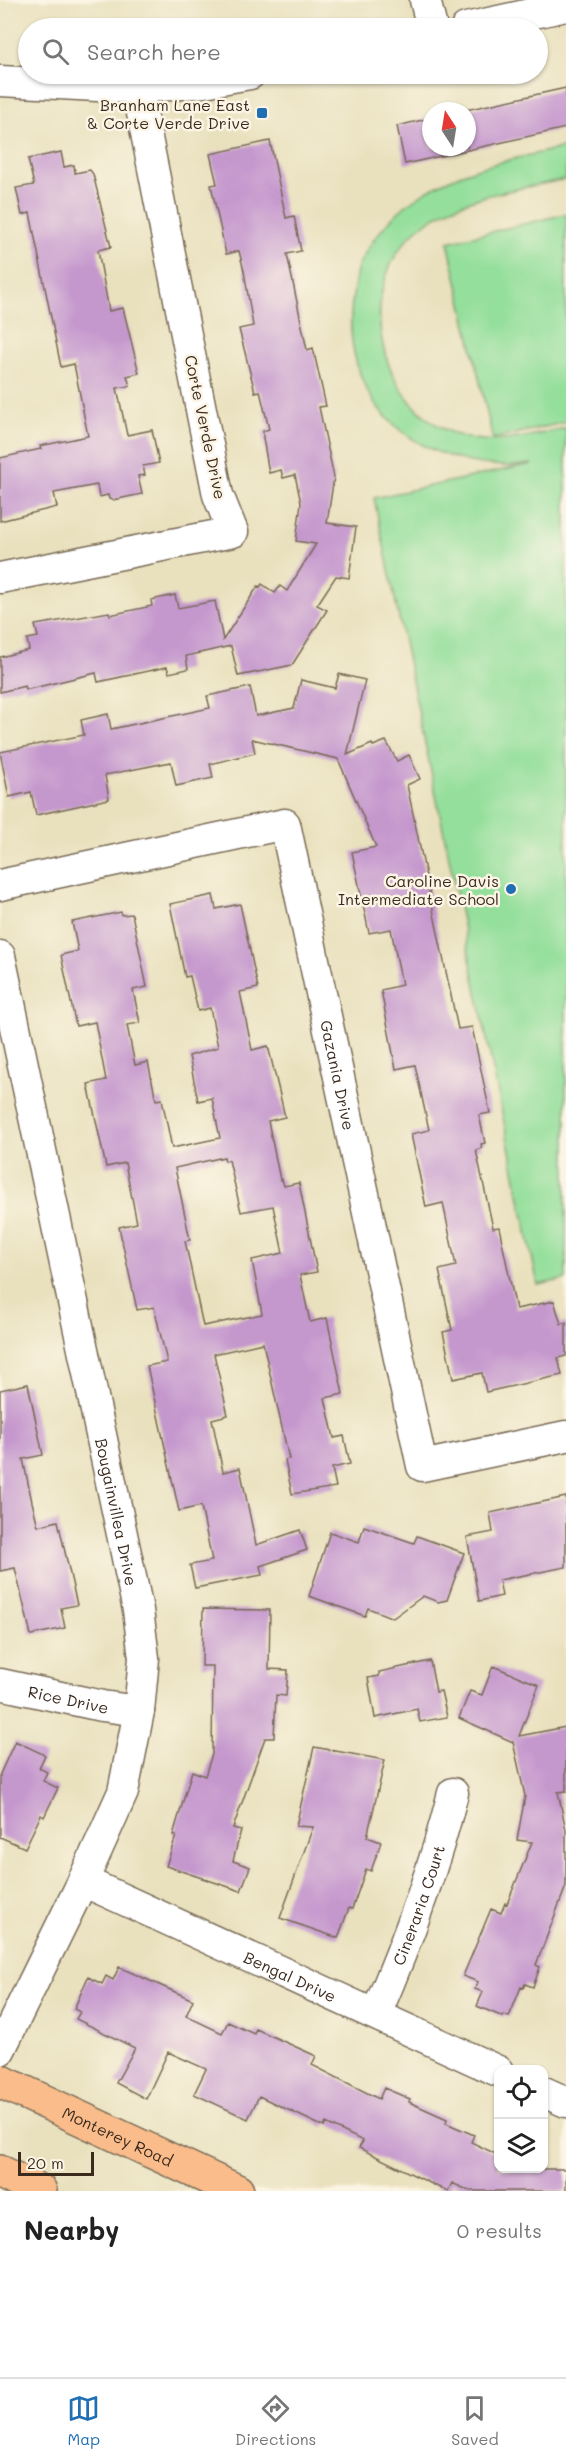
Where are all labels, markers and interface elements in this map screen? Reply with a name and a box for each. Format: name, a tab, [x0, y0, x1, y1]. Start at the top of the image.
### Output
search box	[18, 18, 548, 84]
icon: search	[39, 35, 72, 68]
text: Search here	[87, 37, 221, 66]
place label: Branham Lane East & Corte Verde Drive	[87, 94, 250, 133]
north arrow	[422, 102, 476, 156]
marker: Branham Lane East & Corte Verde Drive	[255, 106, 269, 120]
street label: Corte Verde Drive	[180, 353, 232, 501]
place label: Caroline Davis Intermediate School	[338, 870, 499, 909]
marker: Caroline Davis Intermediate School	[504, 882, 518, 896]
street label: Gazania Drive	[317, 1018, 360, 1132]
street label: Bougainvillea Drive	[92, 1436, 143, 1587]
street label: Rice Drive	[26, 1680, 110, 1717]
street label: Cineraria Court	[387, 1842, 449, 1968]
street label: Bengal Drive	[241, 1946, 340, 2006]
map controls	[494, 2065, 548, 2173]
button: locate	[494, 2065, 548, 2119]
street label: Monterey Road	[59, 2101, 176, 2170]
button: layers	[494, 2119, 548, 2173]
scale bar	[18, 2149, 94, 2176]
text: 20 m	[27, 2152, 64, 2173]
text: Nearby	[24, 2213, 119, 2247]
text: 0 results	[457, 2217, 542, 2243]
tab: Map	[67, 2392, 100, 2449]
tab: Directions	[235, 2392, 316, 2449]
tab: Saved	[451, 2392, 499, 2449]

